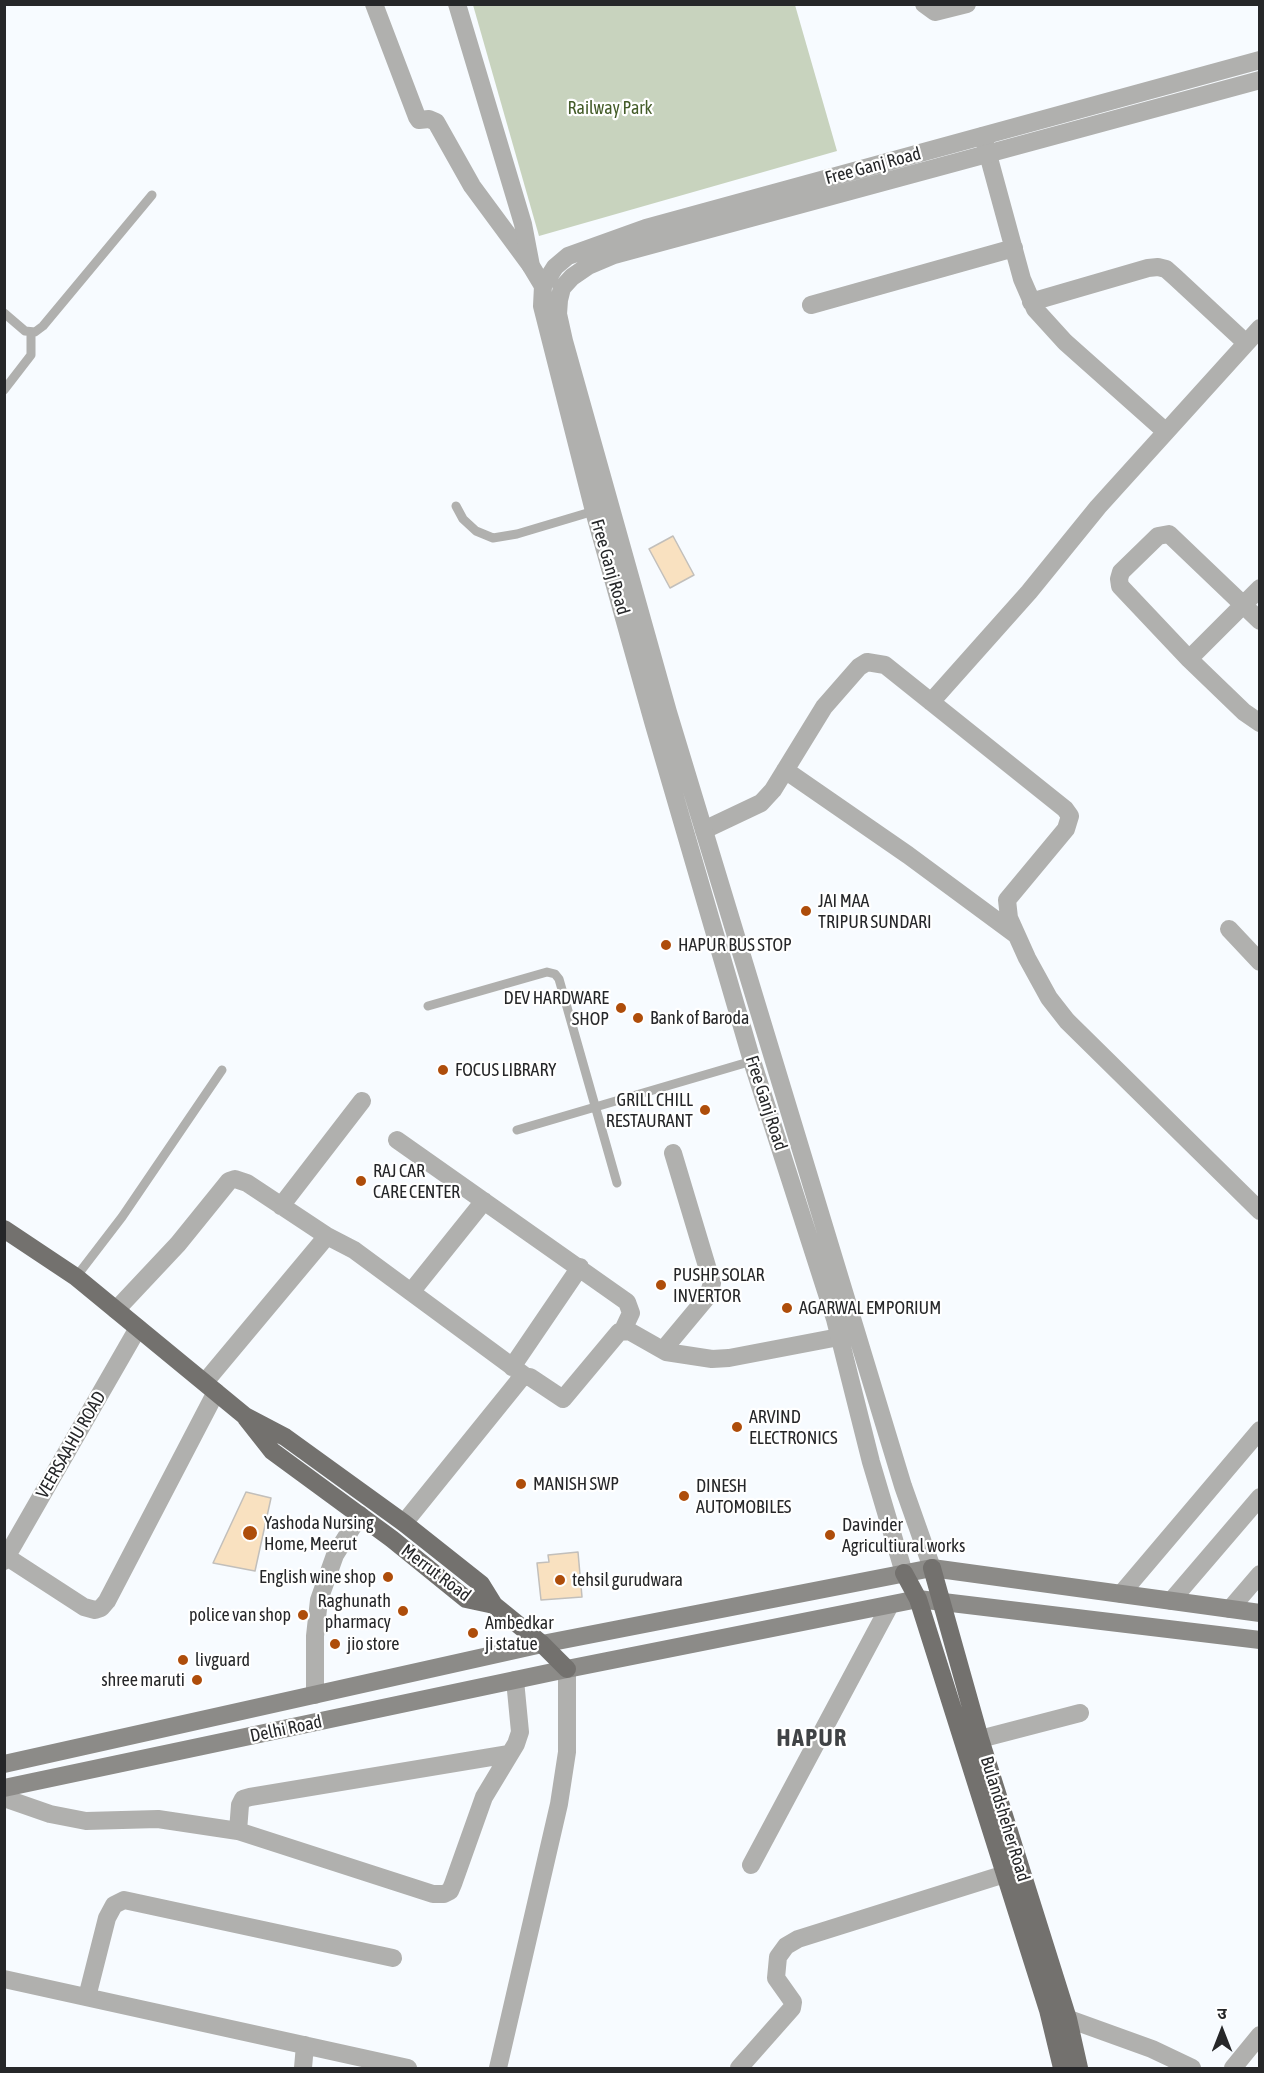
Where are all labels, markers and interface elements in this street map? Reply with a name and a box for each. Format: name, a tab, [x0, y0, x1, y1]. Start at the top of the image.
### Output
park label: Railway Park	[568, 97, 652, 119]
street label: Free Ganj Road	[823, 143, 923, 189]
street label: Free Ganj Road	[586, 517, 634, 617]
place label: JAI MAA TRIPUR SUNDARI	[818, 890, 932, 932]
marker: JAI MAA TRIPUR SUNDARI	[799, 904, 813, 918]
place label: HAPUR BUS STOP	[678, 934, 792, 956]
marker: HAPUR BUS STOP	[659, 938, 673, 952]
place label: DEV HARDWARE SHOP	[504, 987, 609, 1030]
marker: DEV HARDWARE SHOP	[614, 1001, 628, 1015]
place label: Bank of Baroda	[650, 1007, 749, 1029]
marker: Bank of Baroda	[631, 1011, 645, 1025]
street label: Free Ganj Road	[741, 1053, 791, 1153]
place label: FOCUS LIBRARY	[455, 1059, 556, 1081]
marker: FOCUS LIBRARY	[436, 1063, 450, 1077]
place label: GRILL CHILL RESTAURANT	[606, 1089, 693, 1132]
marker: GRILL CHILL RESTAURANT	[698, 1103, 712, 1117]
place label: RAJ CAR CARE CENTER	[373, 1160, 460, 1202]
marker: RAJ CAR CARE CENTER	[354, 1174, 368, 1188]
place label: PUSHP SOLAR INVERTOR	[673, 1264, 765, 1306]
marker: PUSHP SOLAR INVERTOR	[654, 1278, 668, 1292]
place label: AGARWAL EMPORIUM	[799, 1297, 941, 1319]
marker: AGARWAL EMPORIUM	[780, 1301, 794, 1315]
street label: VEERSAAHU ROAD	[32, 1388, 110, 1502]
place label: ARVIND ELECTRONICS	[749, 1406, 838, 1448]
marker: ARVIND ELECTRONICS	[730, 1420, 744, 1434]
place label: MANISH SWP	[533, 1473, 619, 1495]
place label: DINESH AUTOMOBILES	[696, 1475, 791, 1518]
marker: MANISH SWP	[514, 1477, 528, 1491]
marker: DINESH AUTOMOBILES	[677, 1489, 691, 1503]
place label: Yashoda Nursing Home, Meerut	[264, 1512, 374, 1555]
place label: Davinder Agricultiural works	[842, 1514, 965, 1556]
marker: Yashoda Nursing Home, Meerut	[241, 1524, 259, 1542]
marker: Davinder Agricultiural works	[823, 1528, 837, 1542]
street label: Merrut Road	[397, 1540, 475, 1606]
place label: English wine shop	[259, 1566, 376, 1588]
place label: tehsil gurudwara	[572, 1569, 683, 1591]
marker: English wine shop	[381, 1570, 395, 1584]
marker: tehsil gurudwara	[553, 1573, 567, 1587]
place label: Raghunath pharmacy	[317, 1590, 391, 1632]
place label: police van shop	[189, 1604, 291, 1626]
marker: Raghunath pharmacy	[396, 1604, 410, 1618]
marker: police van shop	[296, 1608, 310, 1622]
place label: Ambedkar ji statue	[485, 1612, 554, 1654]
marker: Ambedkar ji statue	[466, 1626, 480, 1640]
place label: jio store	[347, 1633, 400, 1655]
marker: jio store	[328, 1637, 342, 1651]
place label: livguard	[195, 1649, 250, 1671]
marker: livguard	[176, 1653, 190, 1667]
place label: shree maruti	[101, 1669, 185, 1691]
marker: shree maruti	[190, 1673, 204, 1687]
street label: Delhi Road	[248, 1711, 324, 1747]
district label: HAPUR	[776, 1724, 848, 1752]
street label: Bulandsheher Road	[976, 1754, 1034, 1884]
north arrow	[1192, 2001, 1252, 2061]
text: उ	[1217, 2004, 1227, 2022]

